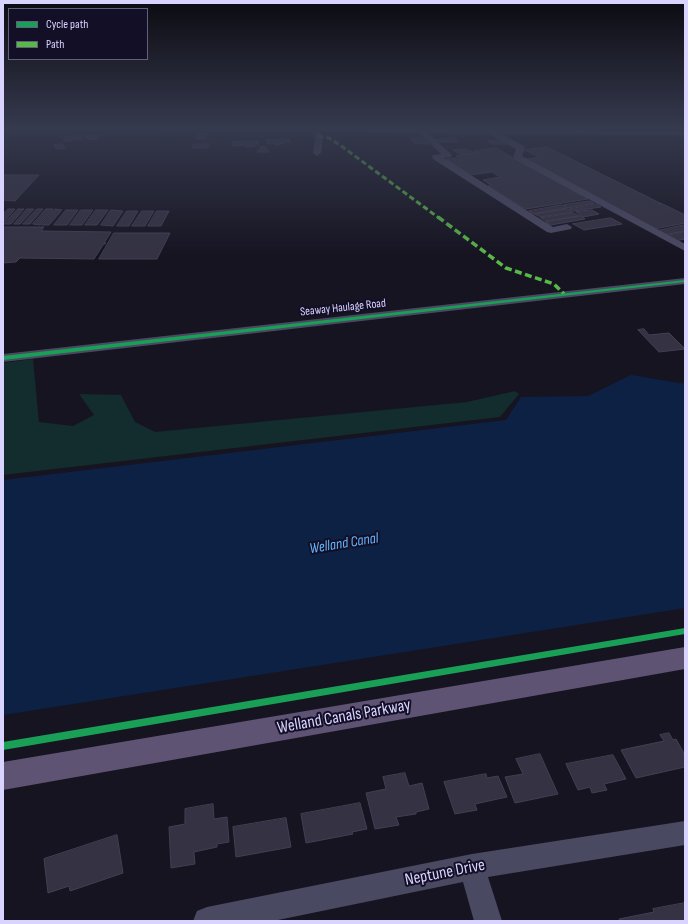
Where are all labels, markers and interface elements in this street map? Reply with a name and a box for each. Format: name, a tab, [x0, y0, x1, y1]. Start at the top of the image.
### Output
legend	[8, 8, 148, 60]
text: Cycle path	[46, 17, 88, 32]
text: Path	[46, 37, 64, 52]
street label: Seaway Haulage Road	[299, 296, 387, 320]
water label: Welland Canal	[308, 530, 380, 558]
street label: Welland Canals Parkway	[276, 695, 412, 739]
street label: Neptune Drive	[403, 855, 487, 891]

